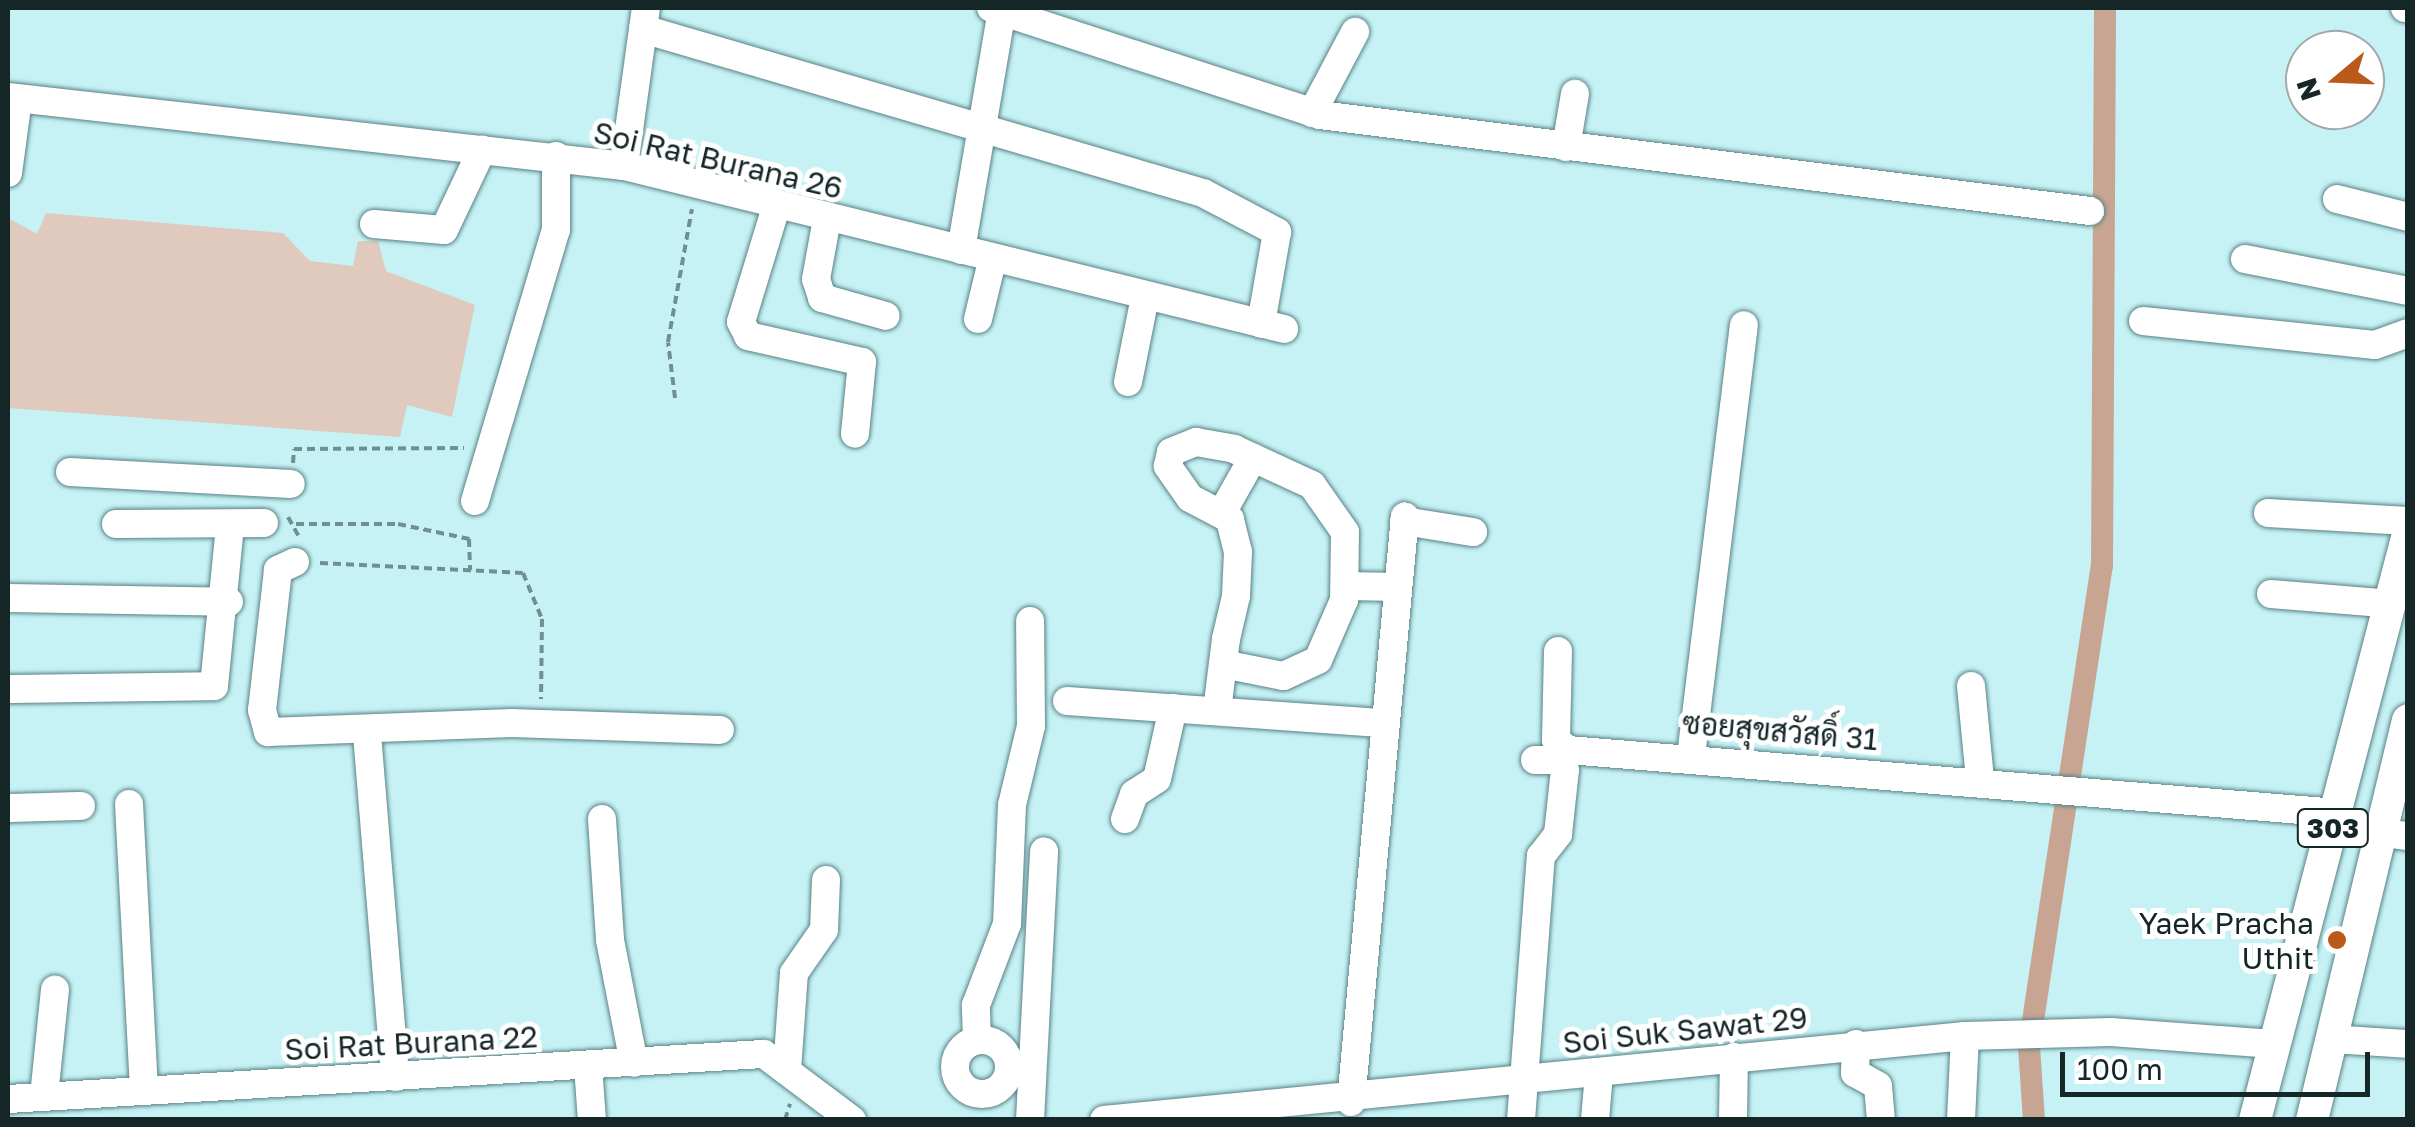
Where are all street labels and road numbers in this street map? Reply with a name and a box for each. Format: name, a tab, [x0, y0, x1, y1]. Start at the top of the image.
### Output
street label: Soi Rat Burana 26	[590, 114, 846, 206]
street label: ซอยสุขสวัสดิ์ 31	[1681, 705, 1879, 757]
road number: 303	[2296, 805, 2370, 851]
street label: Soi Suk Sawat 29	[1561, 999, 1809, 1061]
street label: Soi Rat Burana 22	[284, 1018, 538, 1068]

